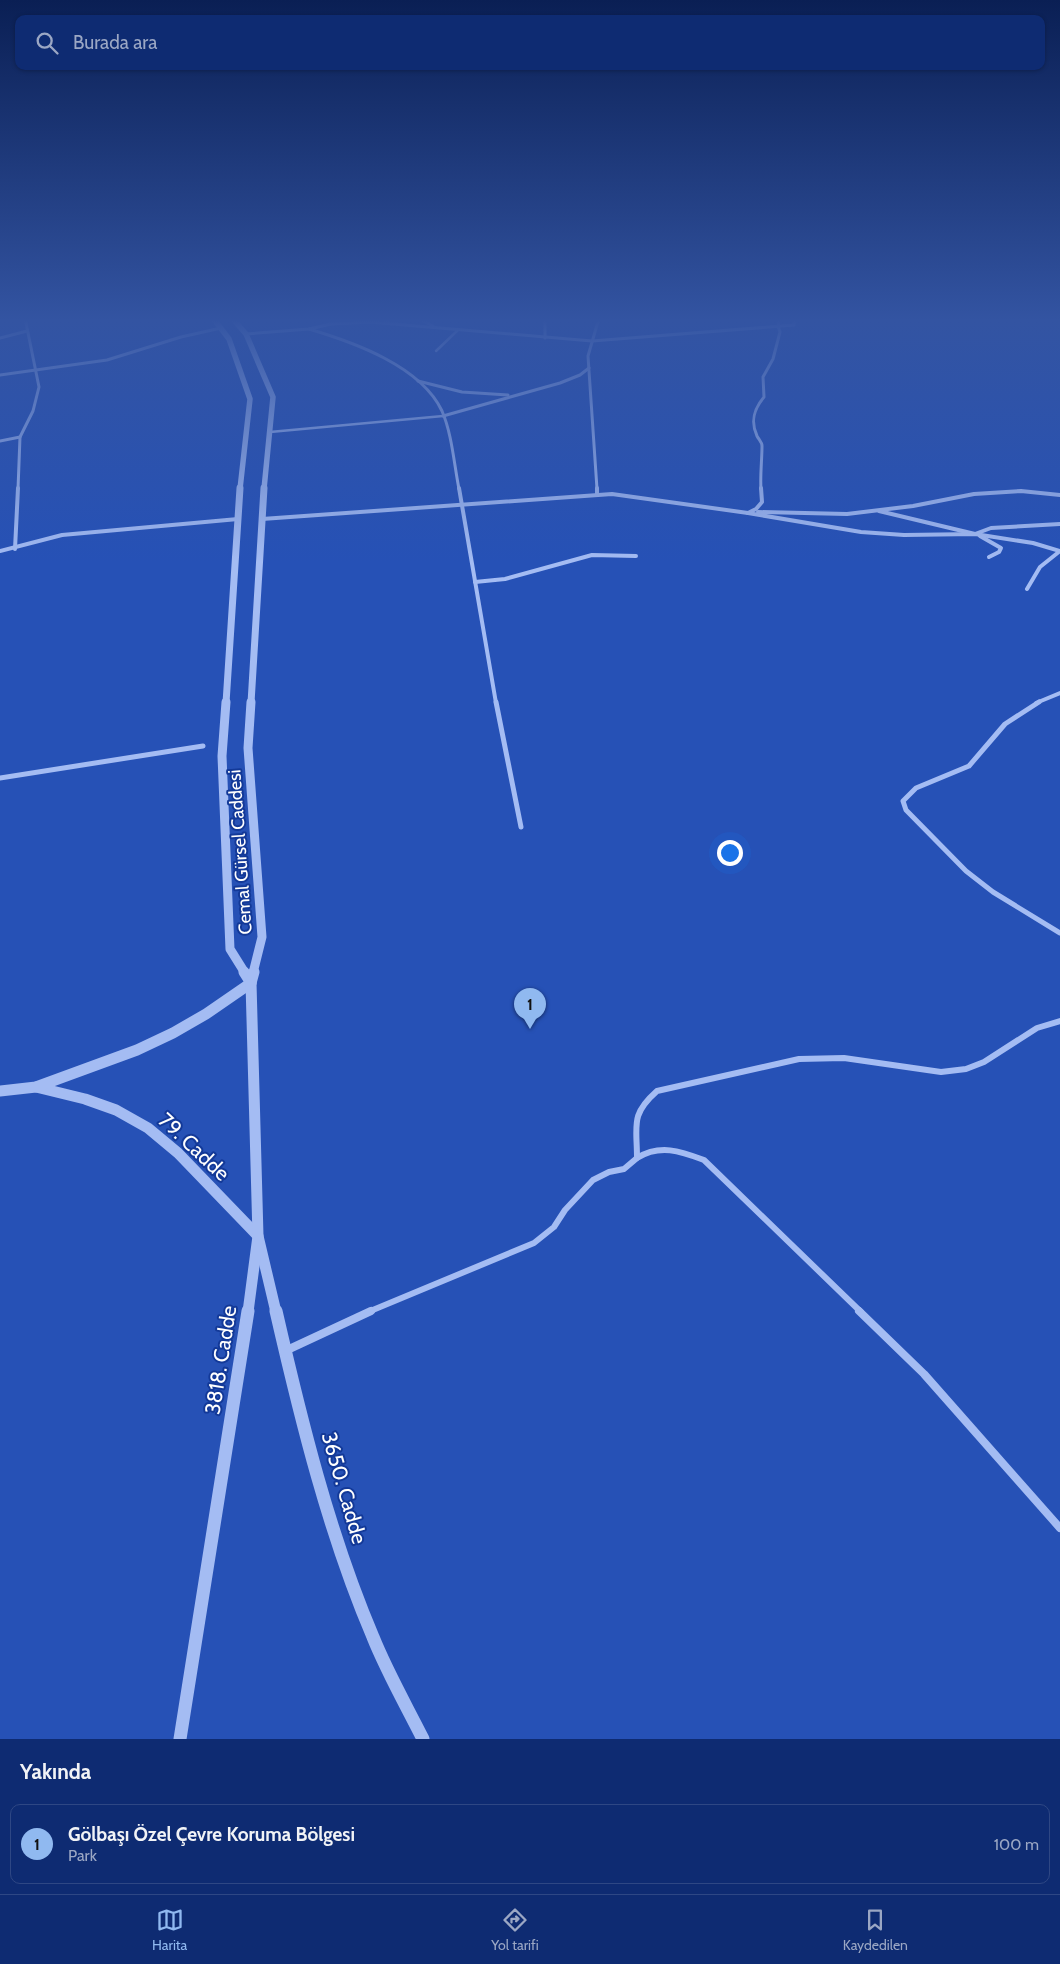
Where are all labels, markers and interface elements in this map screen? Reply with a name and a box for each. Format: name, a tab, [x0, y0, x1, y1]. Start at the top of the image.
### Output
search box	[15, 15, 1045, 70]
icon: search	[33, 29, 61, 57]
text: Burada ara	[73, 31, 157, 54]
street label: Cemal Gürsel Caddesi	[223, 769, 257, 935]
your location	[717, 840, 743, 866]
pin: 1	[514, 988, 546, 1029]
street label: 79. Cadde	[154, 1107, 235, 1186]
street label: 3818. Cadde	[200, 1303, 241, 1416]
street label: 3650. Cadde	[317, 1429, 372, 1547]
text: Yakında	[20, 1759, 91, 1784]
text: Gölbaşı Özel Çevre Koruma Bölgesi	[68, 1823, 355, 1846]
text: 1	[34, 1835, 40, 1854]
text: 100 m	[994, 1835, 1039, 1854]
text: Park	[68, 1846, 97, 1865]
tab: Harita	[152, 1906, 187, 1954]
tab: Yol tarifi	[491, 1906, 539, 1954]
tab: Kaydedilen	[843, 1906, 908, 1954]

